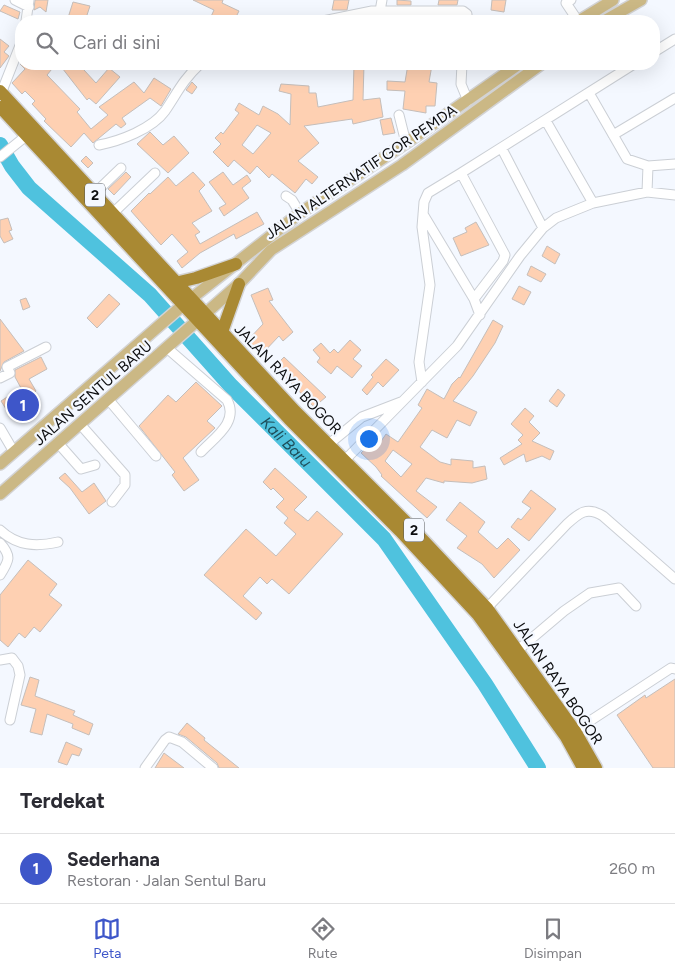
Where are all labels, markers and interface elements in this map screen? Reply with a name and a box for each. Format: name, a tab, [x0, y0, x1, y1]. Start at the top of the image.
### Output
search box	[15, 15, 660, 70]
icon: search	[33, 29, 61, 57]
text: Cari di sini	[73, 31, 160, 54]
street label: JALAN ALTERNATIF GOR PEMDA	[262, 101, 460, 243]
road number: 2	[85, 184, 105, 206]
street label: JALAN RAYA BOGOR	[231, 320, 345, 438]
street label: JALAN SENTUL BARU	[30, 337, 156, 449]
pin: 1	[7, 386, 39, 424]
water label: Kali Baru	[257, 413, 316, 471]
your location	[356, 426, 382, 452]
road number: 2	[404, 518, 424, 542]
street label: JALAN RAYA BOGOR	[510, 616, 606, 748]
text: Terdekat	[20, 788, 105, 813]
text: Sederhana	[67, 848, 160, 871]
text: 1	[33, 859, 39, 878]
text: 260 m	[609, 859, 655, 878]
text: Restoran · Jalan Sentul Baru	[67, 871, 266, 890]
tab: Peta	[93, 915, 121, 962]
tab: Rute	[308, 915, 337, 962]
tab: Disimpan	[524, 915, 582, 962]

